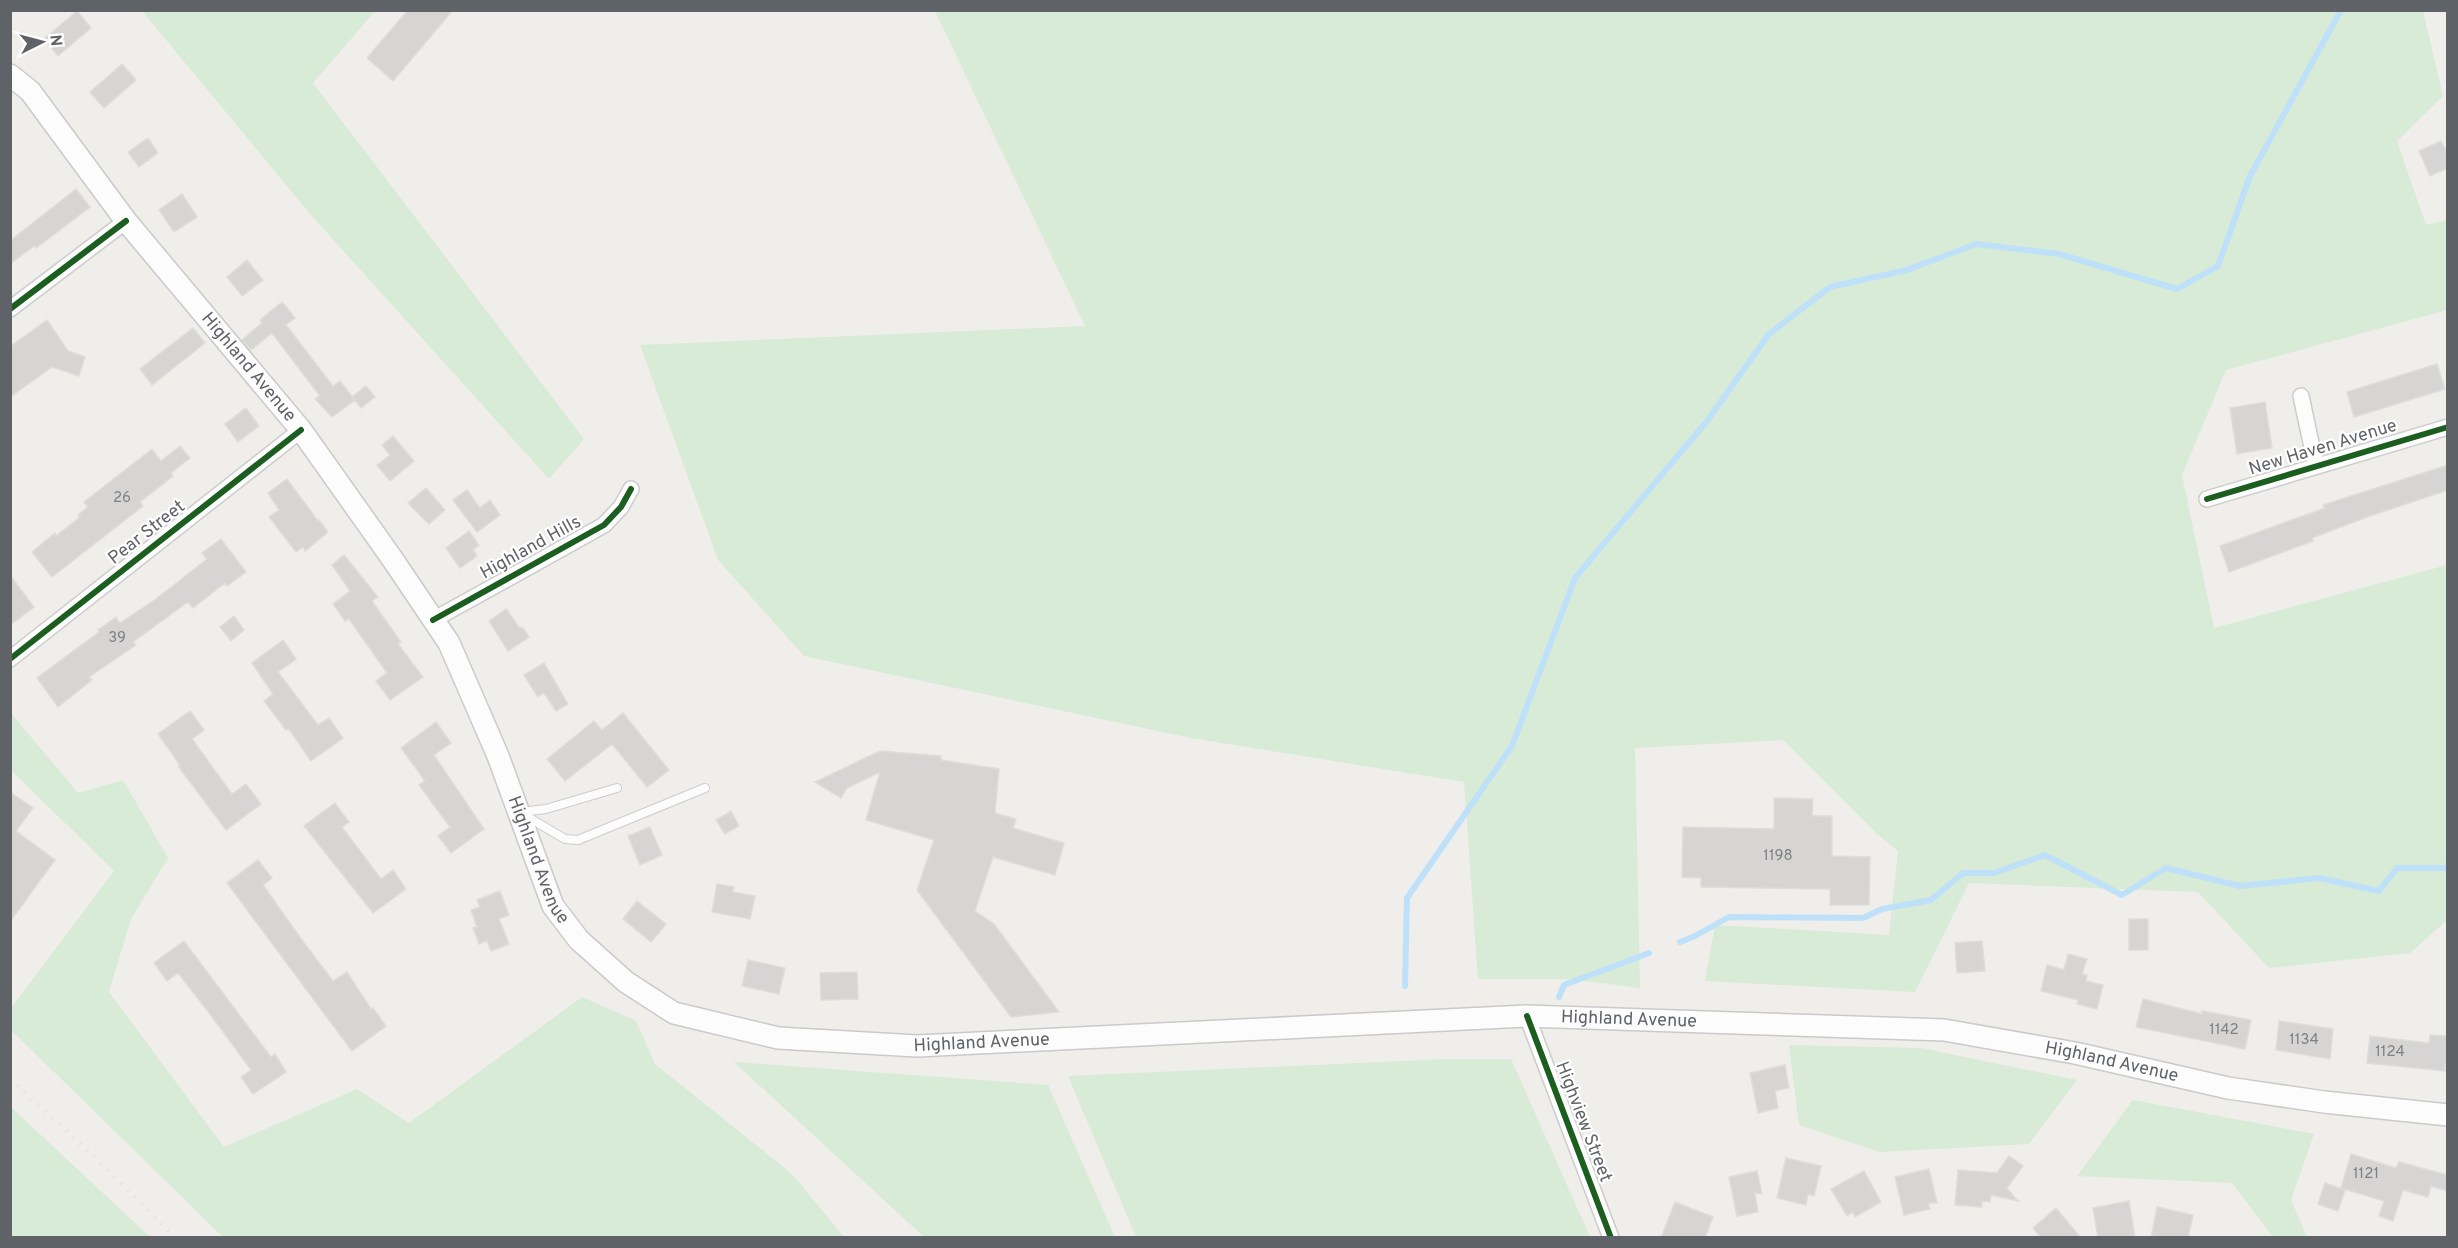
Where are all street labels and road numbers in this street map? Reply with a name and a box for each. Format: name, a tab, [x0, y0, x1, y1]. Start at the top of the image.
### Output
street label: Highland Avenue	[196, 308, 301, 427]
street label: New Haven Avenue	[2246, 415, 2400, 481]
street label: Pear Street	[104, 496, 190, 570]
street label: Highland Hills	[477, 511, 585, 585]
street label: Highland Avenue	[502, 793, 574, 929]
street label: Highland Avenue	[1560, 1006, 1697, 1033]
street label: Highland Avenue	[913, 1028, 1050, 1058]
street label: Highland Avenue	[2043, 1036, 2181, 1088]
street label: Highview Street	[1549, 1058, 1617, 1186]

